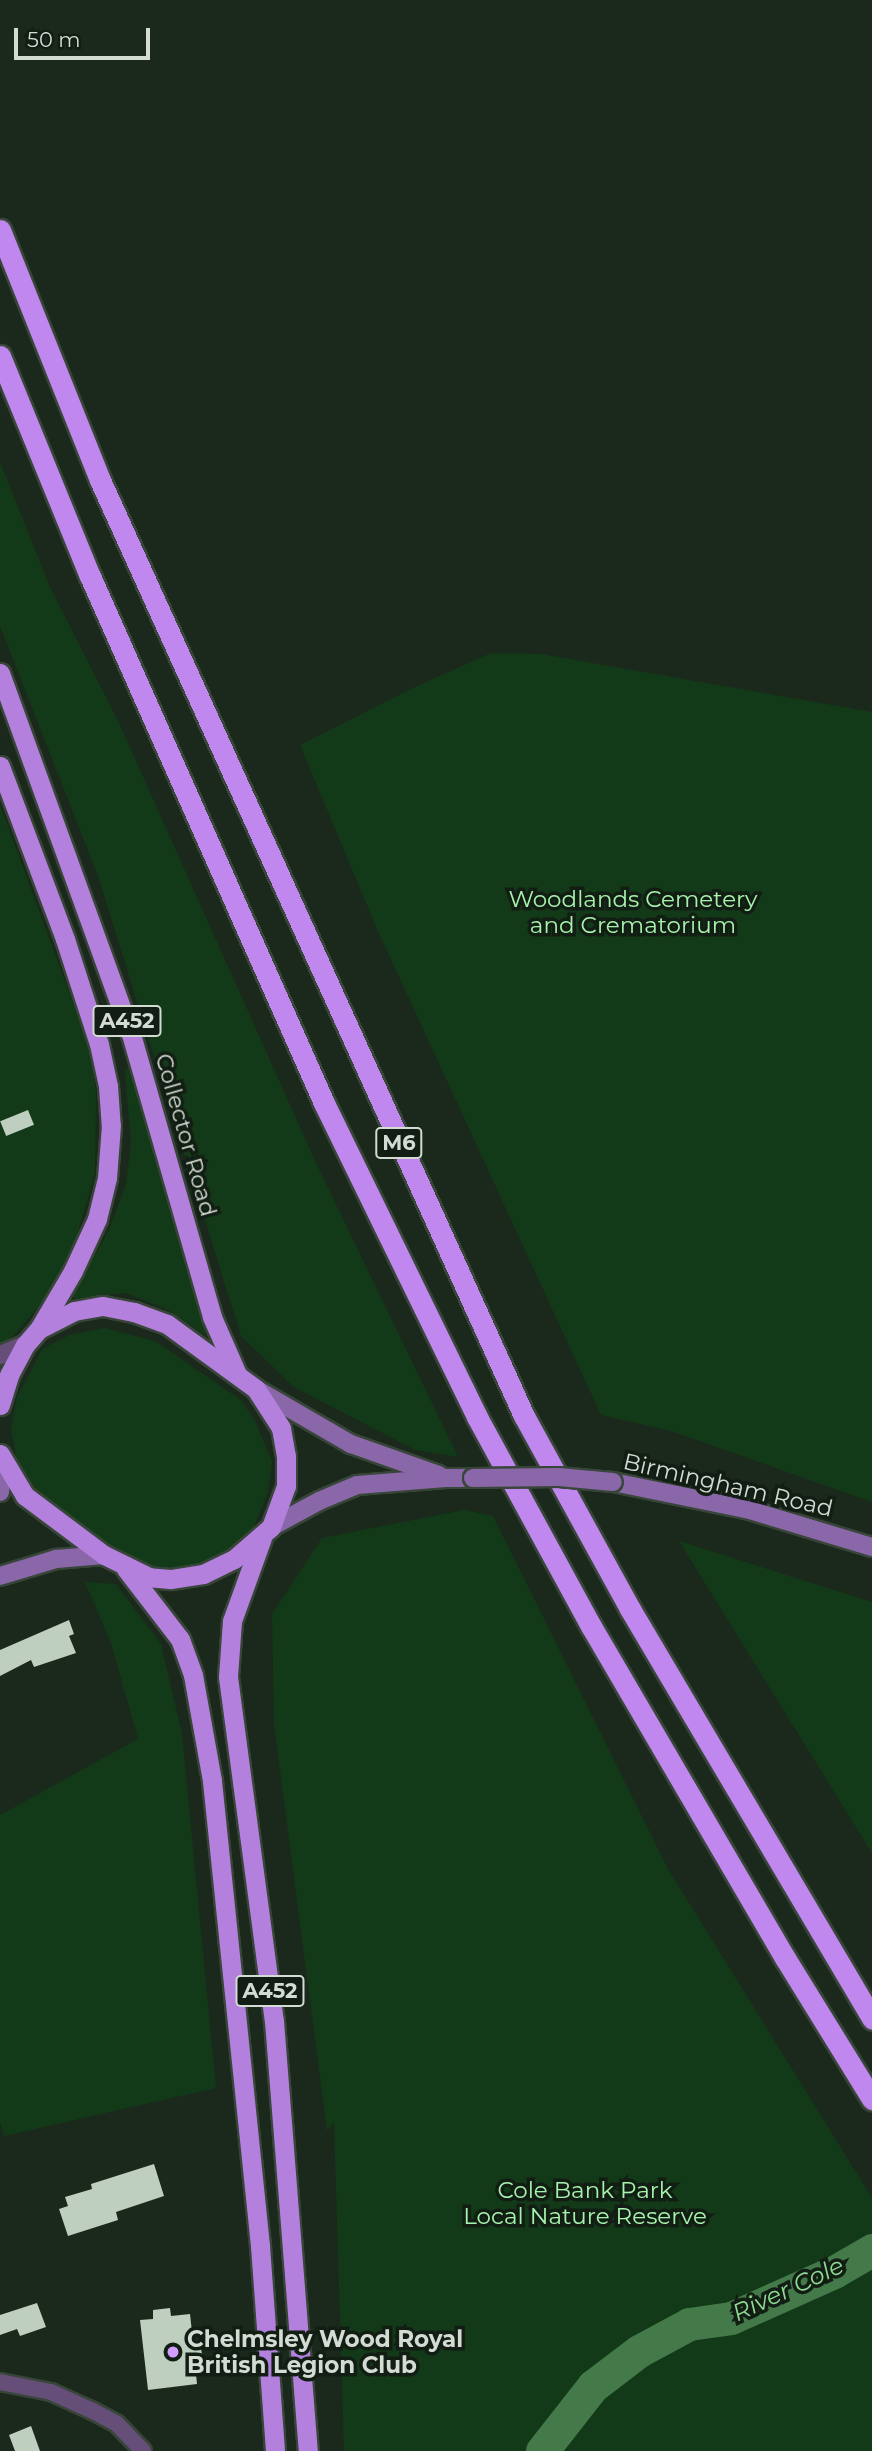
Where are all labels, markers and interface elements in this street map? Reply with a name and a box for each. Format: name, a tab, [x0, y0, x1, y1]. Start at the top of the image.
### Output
scale bar	[18, 14, 154, 58]
text: 50 m	[27, 27, 81, 52]
park label: Woodlands Cemetery and Crematorium	[508, 885, 758, 939]
road number: A452	[92, 1004, 162, 1038]
street label: Collector Road	[150, 1050, 222, 1220]
road number: M6	[374, 1126, 424, 1160]
street label: Birmingham Road	[621, 1447, 835, 1523]
road number: A452	[235, 1974, 305, 2008]
park label: Cole Bank Park Local Nature Reserve	[463, 2176, 707, 2230]
water label: River Cole	[728, 2251, 848, 2327]
place label: Chelmsley Wood Royal British Legion Club	[187, 2325, 463, 2379]
marker: Chelmsley Wood Royal British Legion Club	[165, 2344, 181, 2360]

